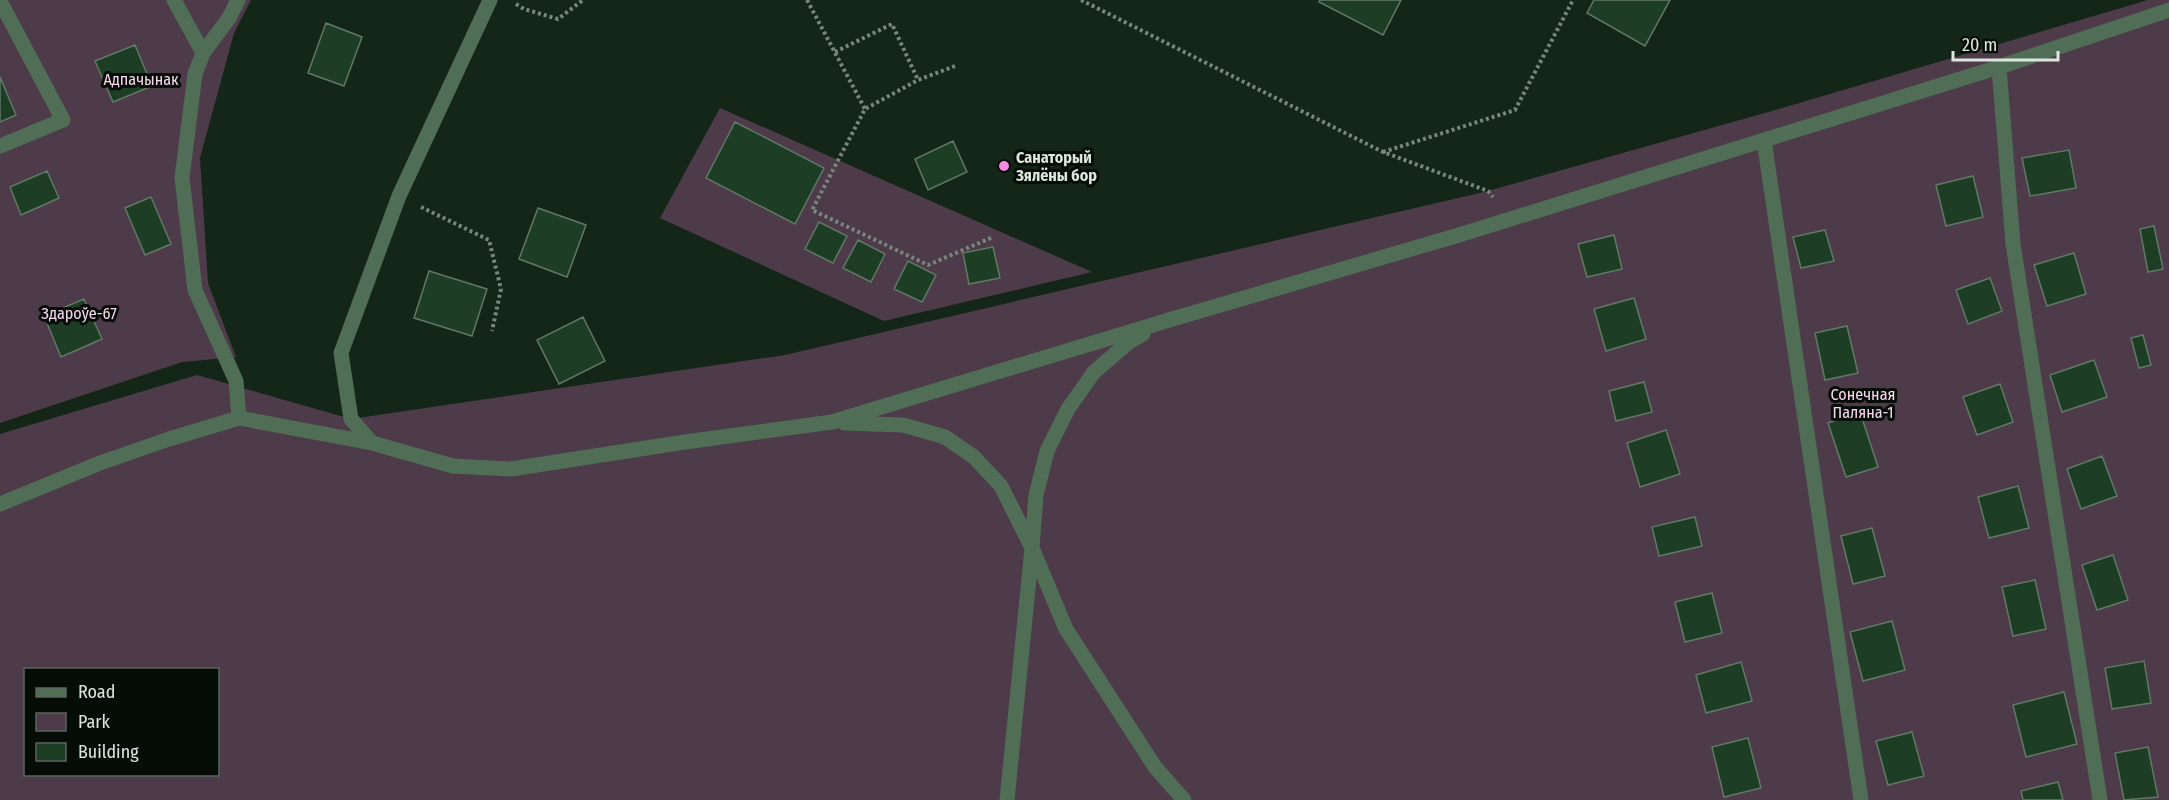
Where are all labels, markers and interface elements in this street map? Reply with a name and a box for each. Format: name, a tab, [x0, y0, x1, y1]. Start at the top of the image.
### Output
scale bar	[1953, 24, 2058, 62]
text: 20 m	[1962, 34, 1997, 56]
park label: Адпачынак	[103, 70, 179, 89]
place label: Санаторый Зялёны бор	[1015, 148, 1097, 185]
marker: Санаторый Зялёны бор	[997, 159, 1011, 173]
park label: Здароўе-67	[41, 304, 117, 323]
park label: Сонечная Паляна-1	[1831, 385, 1895, 422]
legend	[24, 668, 219, 776]
text: Road	[78, 681, 115, 703]
text: Park	[78, 711, 111, 733]
text: Building	[78, 741, 139, 763]

